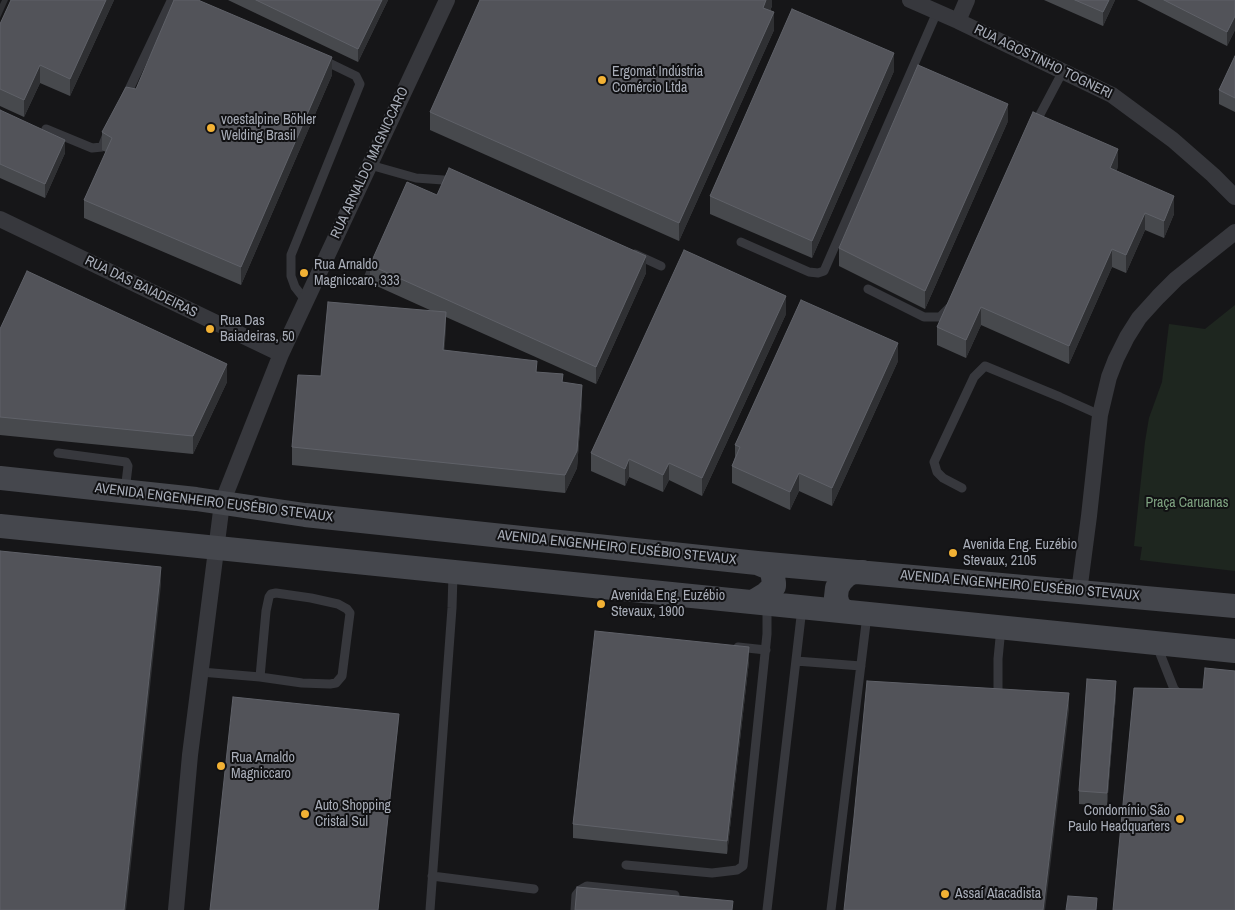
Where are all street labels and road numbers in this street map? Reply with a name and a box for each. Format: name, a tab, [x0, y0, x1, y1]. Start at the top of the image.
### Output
street label: RUA AGOSTINHO TOGNERI	[971, 21, 1115, 103]
street label: RUA ARNALDO MAGNICCARO	[327, 85, 413, 241]
street label: RUA DAS BAIADEIRAS	[82, 252, 200, 322]
street label: AVENIDA ENGENHEIRO EUSÉBIO STEVAUX	[94, 480, 334, 526]
street label: AVENIDA ENGENHEIRO EUSÉBIO STEVAUX	[497, 527, 737, 569]
street label: AVENIDA ENGENHEIRO EUSÉBIO STEVAUX	[900, 567, 1140, 605]

